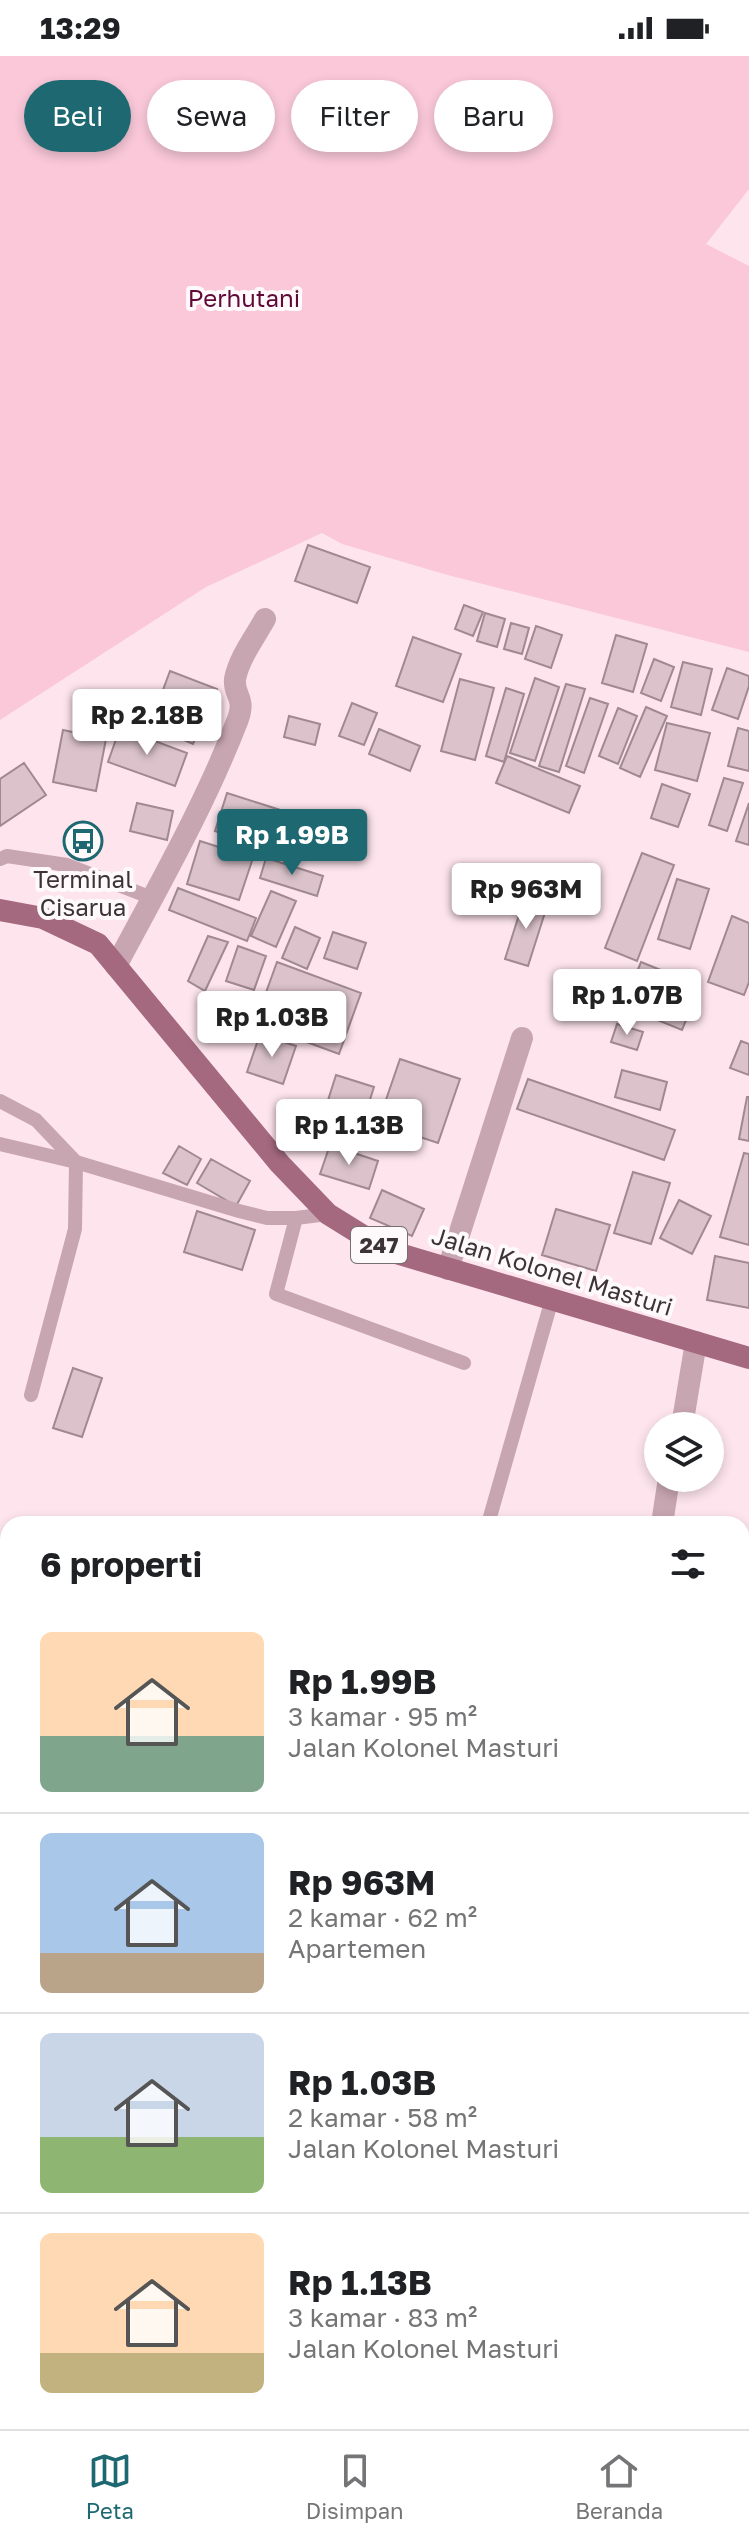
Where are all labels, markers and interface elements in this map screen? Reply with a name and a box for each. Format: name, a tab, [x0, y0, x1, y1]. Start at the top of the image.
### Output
text: 13:29	[40, 10, 121, 46]
chip: Beli	[24, 80, 131, 152]
chip: Sewa	[147, 80, 275, 152]
chip: Filter	[291, 80, 418, 152]
chip: Baru	[434, 80, 553, 152]
park label: Perhutani	[188, 283, 300, 312]
pin: Rp 2.18B	[64, 689, 230, 757]
text: Rp 2.18B	[90, 699, 204, 730]
pin: Rp 1.99B	[209, 809, 375, 877]
text: Rp 1.99B	[235, 819, 349, 850]
bus stop icon: Terminal Cisarua	[62, 820, 104, 862]
pin: Rp 963M	[452, 863, 600, 931]
place label: Terminal Cisarua	[33, 864, 133, 921]
text: Rp 963M	[470, 873, 582, 904]
pin: Rp 1.07B	[544, 969, 710, 1037]
text: Rp 1.07B	[571, 979, 683, 1010]
pin: Rp 1.03B	[189, 991, 355, 1059]
text: Rp 1.03B	[215, 1001, 329, 1032]
pin: Rp 1.13B	[266, 1099, 432, 1167]
text: Rp 1.13B	[294, 1109, 404, 1140]
street label: Jalan Kolonel Masturi	[428, 1220, 676, 1321]
road number: 247	[351, 1227, 407, 1263]
map controls	[644, 1412, 724, 1492]
button: layers	[644, 1412, 724, 1492]
icon: filters	[666, 1542, 710, 1586]
text: 6 properti	[40, 1544, 202, 1584]
text: Rp 1.99B	[288, 1661, 437, 1701]
icon: home	[104, 1664, 200, 1760]
text: 3 kamar · 95 m²	[288, 1701, 477, 1732]
text: Jalan Kolonel Masturi	[288, 1732, 559, 1763]
text: Rp 963M	[288, 1862, 435, 1902]
icon: home	[104, 1865, 200, 1961]
text: 2 kamar · 62 m²	[288, 1902, 477, 1933]
text: Apartemen	[288, 1933, 426, 1964]
text: Rp 1.03B	[288, 2062, 436, 2102]
icon: home	[104, 2065, 200, 2161]
text: 2 kamar · 58 m²	[288, 2102, 477, 2133]
text: Jalan Kolonel Masturi	[288, 2133, 559, 2164]
text: Rp 1.13B	[288, 2262, 432, 2302]
icon: home	[104, 2265, 200, 2361]
text: 3 kamar · 83 m²	[288, 2302, 477, 2333]
text: Jalan Kolonel Masturi	[288, 2333, 559, 2364]
tab: Peta	[86, 2449, 134, 2524]
tab: Disimpan	[306, 2449, 404, 2524]
tab: Beranda	[575, 2449, 663, 2524]

